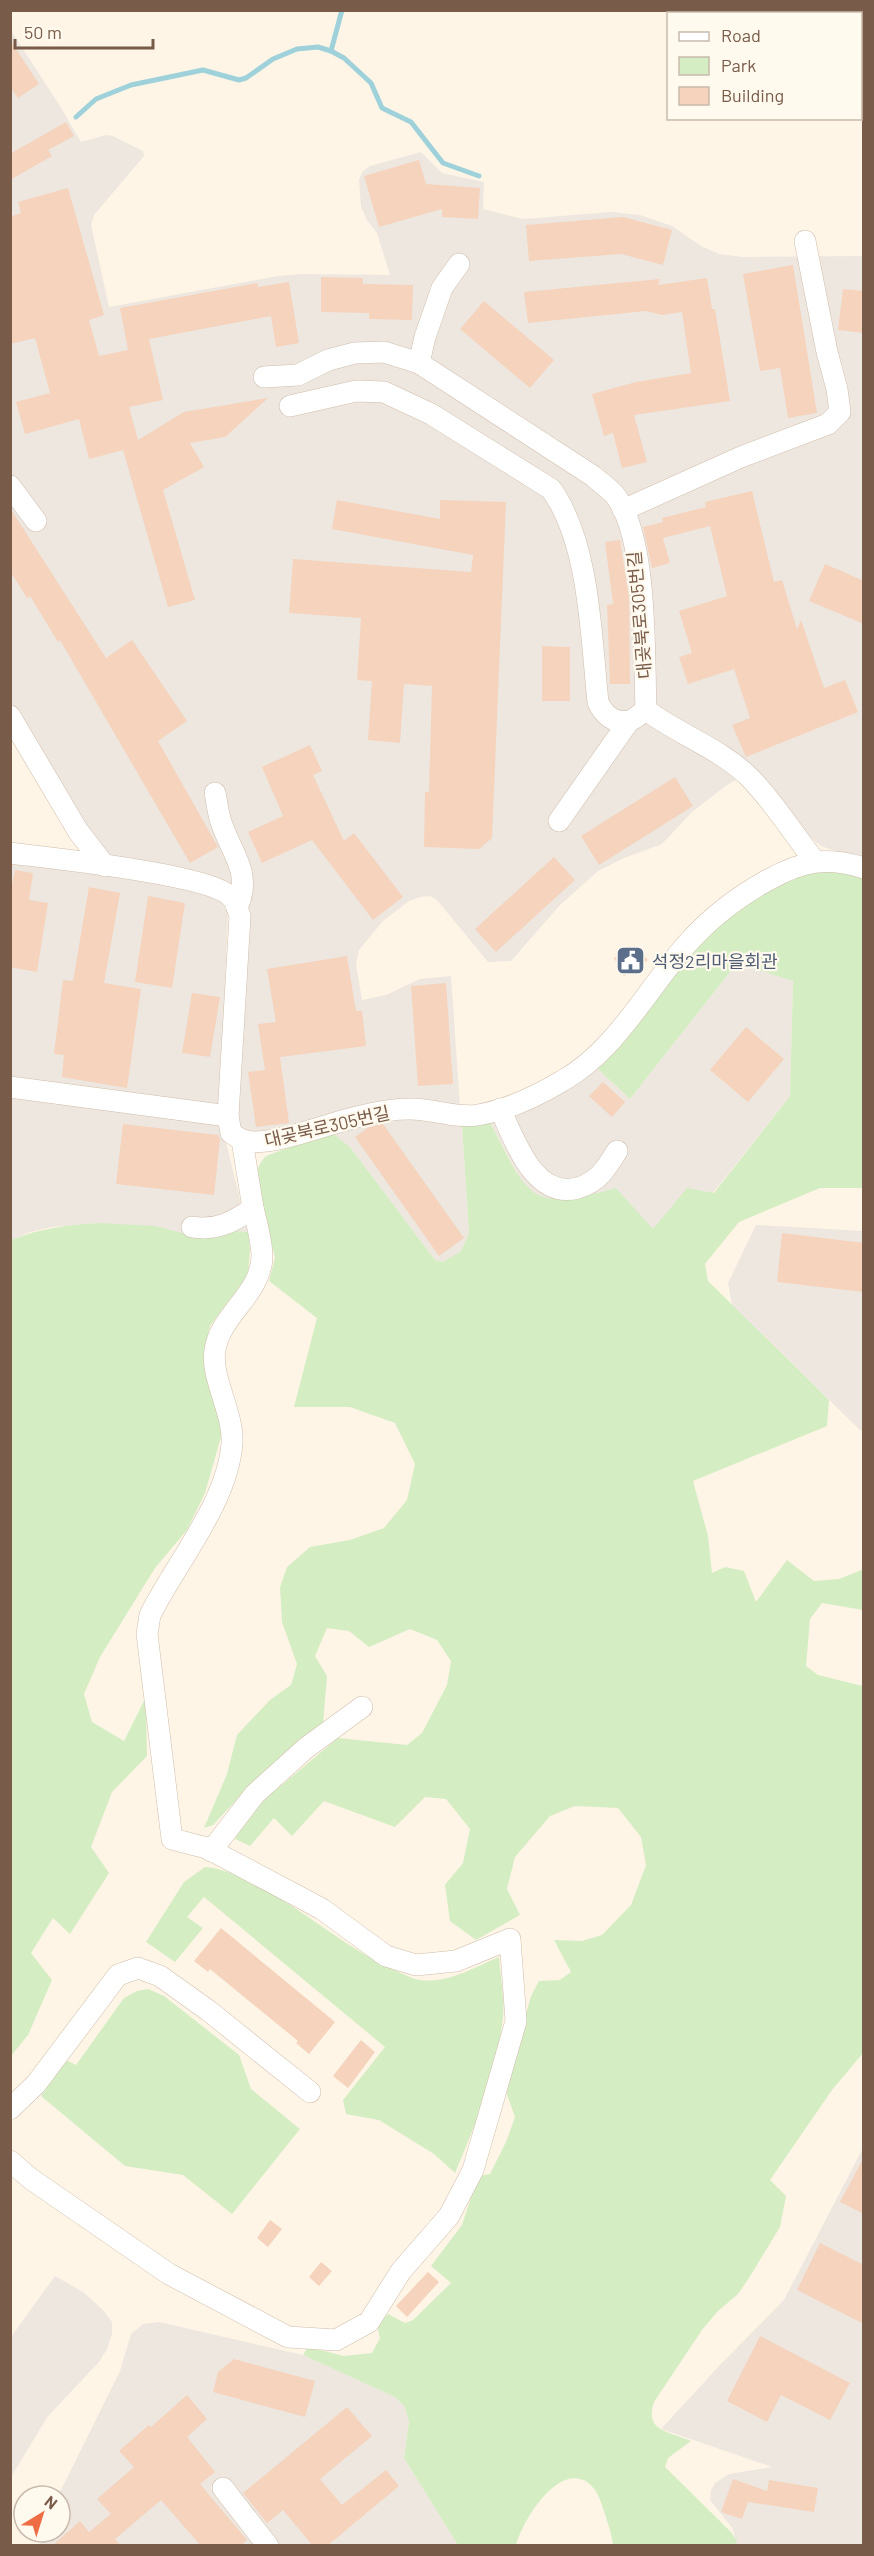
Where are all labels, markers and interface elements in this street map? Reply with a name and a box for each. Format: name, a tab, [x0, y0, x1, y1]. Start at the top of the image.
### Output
scale bar	[15, 12, 153, 50]
legend	[667, 12, 862, 120]
text: 50 m	[24, 21, 62, 43]
text: Road	[721, 24, 761, 46]
text: Park	[721, 54, 756, 76]
text: Building	[721, 84, 784, 106]
street label: 대곶북로305번길	[622, 550, 656, 680]
public building icon: 석정2리마을회관	[615, 945, 647, 977]
place label: 석정2리마을회관	[652, 950, 778, 972]
street label: 대곶북로305번길	[262, 1101, 392, 1151]
north arrow	[12, 2484, 72, 2544]
text: N	[42, 2491, 62, 2513]

